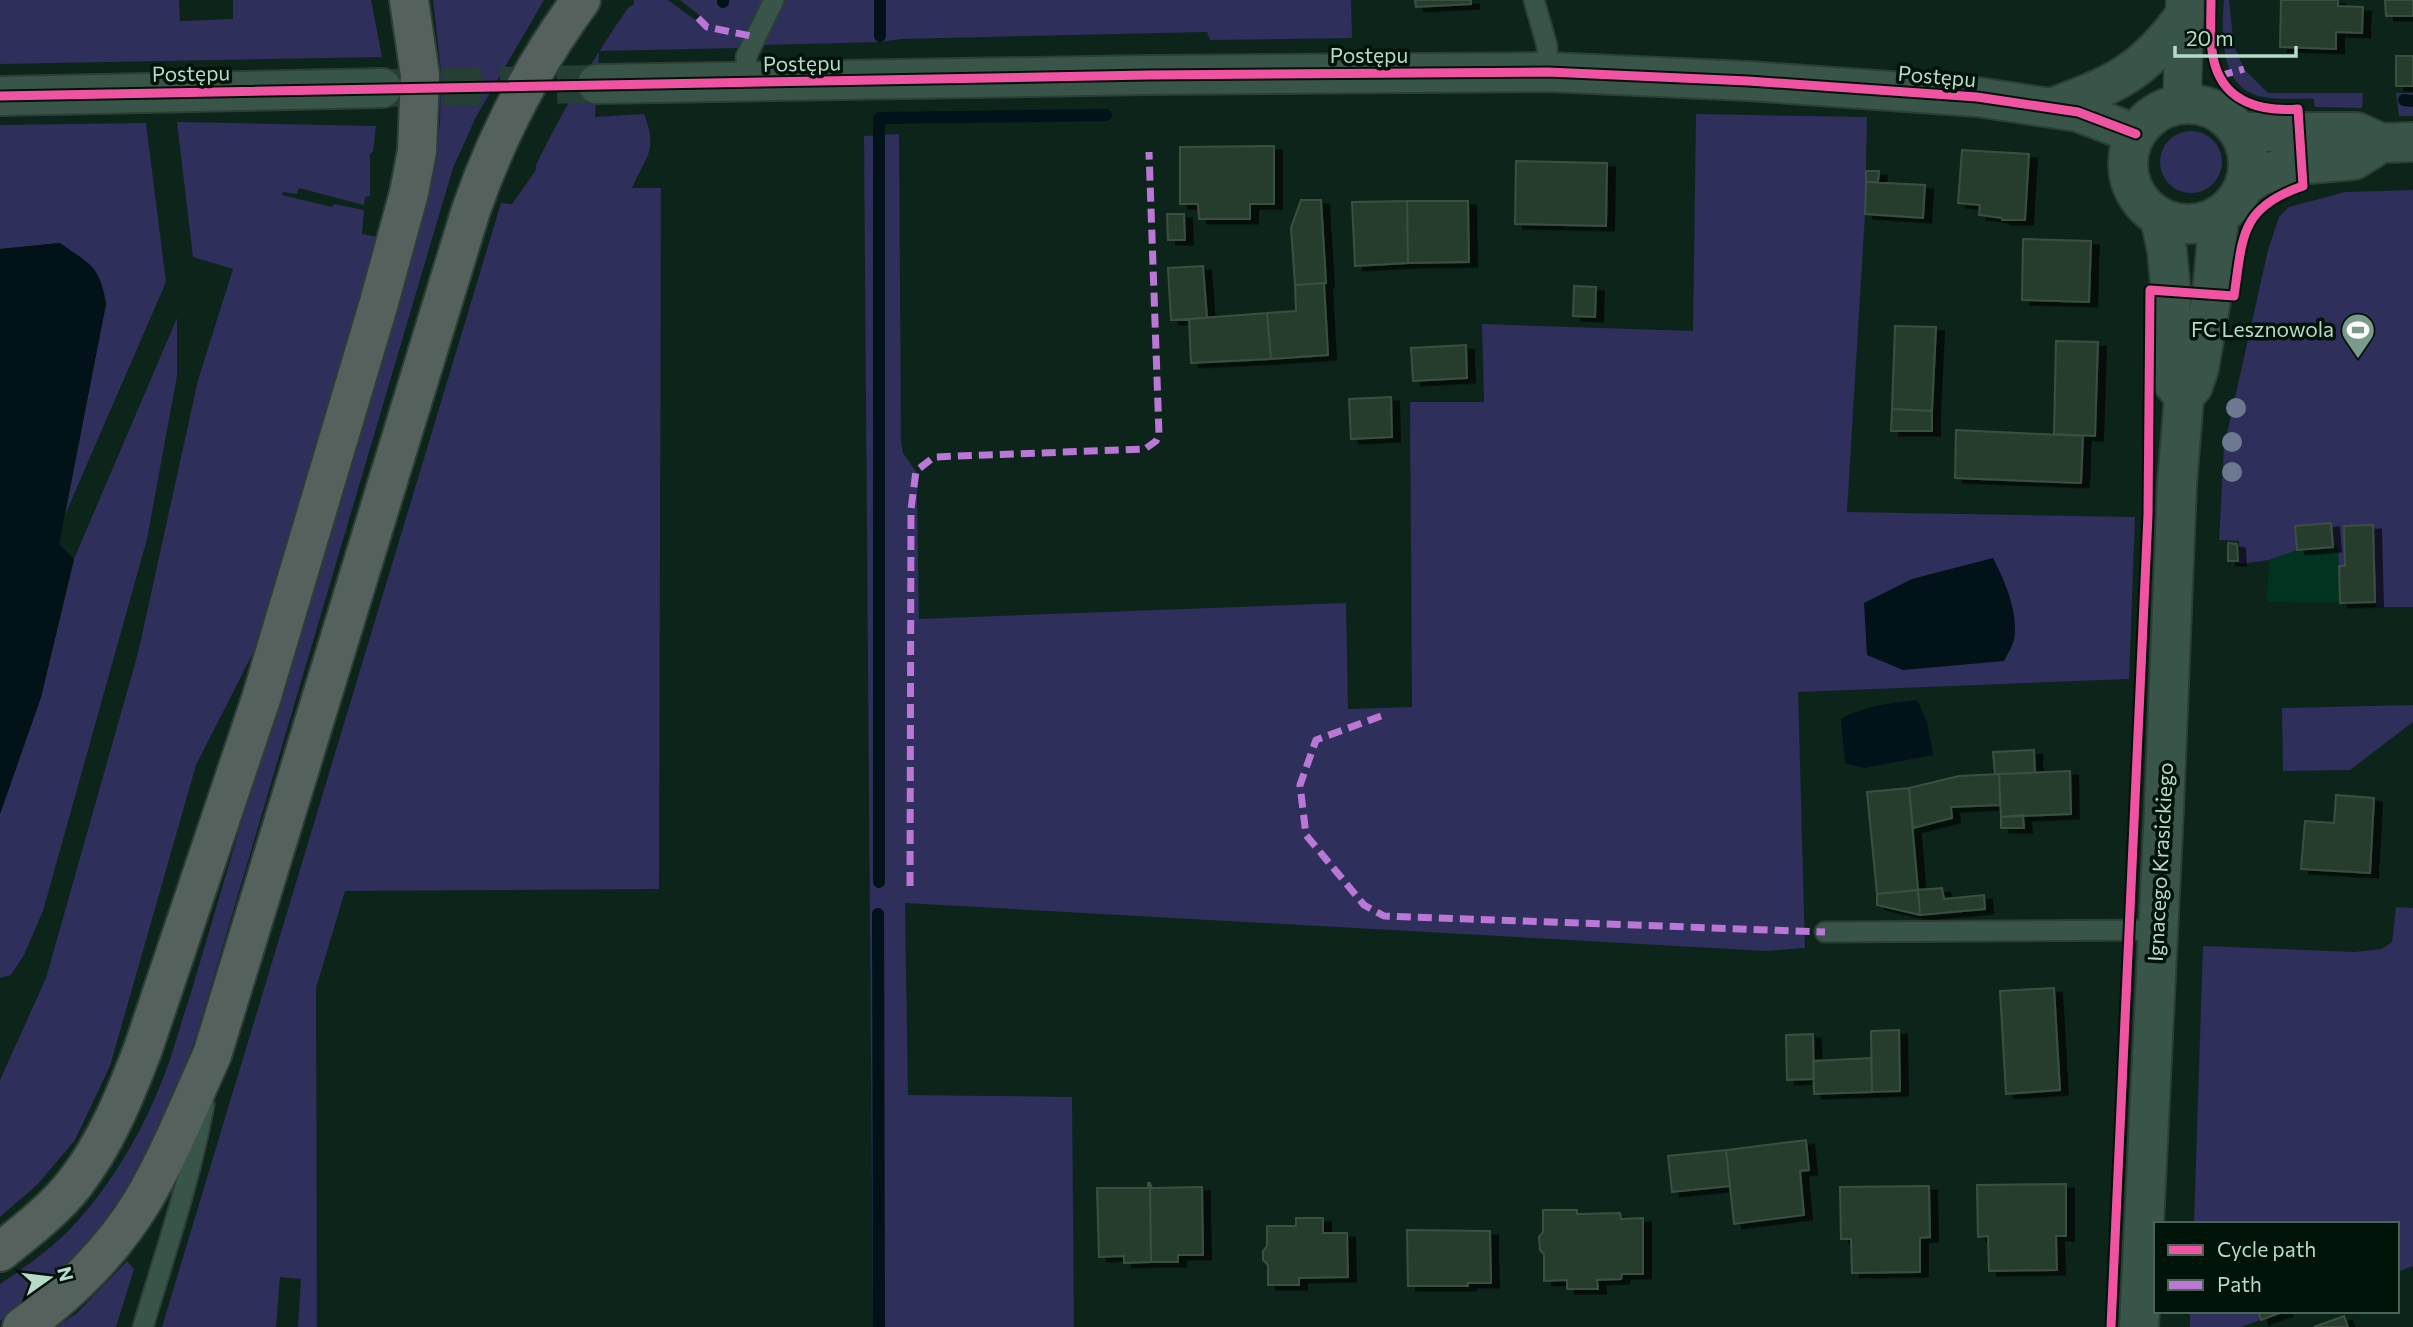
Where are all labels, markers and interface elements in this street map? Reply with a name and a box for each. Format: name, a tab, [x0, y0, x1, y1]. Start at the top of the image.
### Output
scale bar	[2175, 14, 2296, 58]
text: 20 m	[2186, 25, 2234, 50]
street label: Postępu	[1330, 42, 1408, 67]
street label: Postępu	[763, 49, 841, 76]
street label: Postępu	[152, 59, 230, 86]
street label: Postępu	[1897, 60, 1977, 91]
sports icon: FC Lesznowola	[2339, 311, 2377, 360]
place label: FC Lesznowola	[2191, 316, 2334, 341]
street label: Ignacego Krasickiego	[2142, 762, 2177, 962]
legend	[2154, 1222, 2399, 1313]
text: Cycle path	[2217, 1236, 2316, 1261]
north arrow	[14, 1243, 84, 1313]
text: N	[53, 1264, 79, 1283]
text: Path	[2217, 1271, 2262, 1296]

